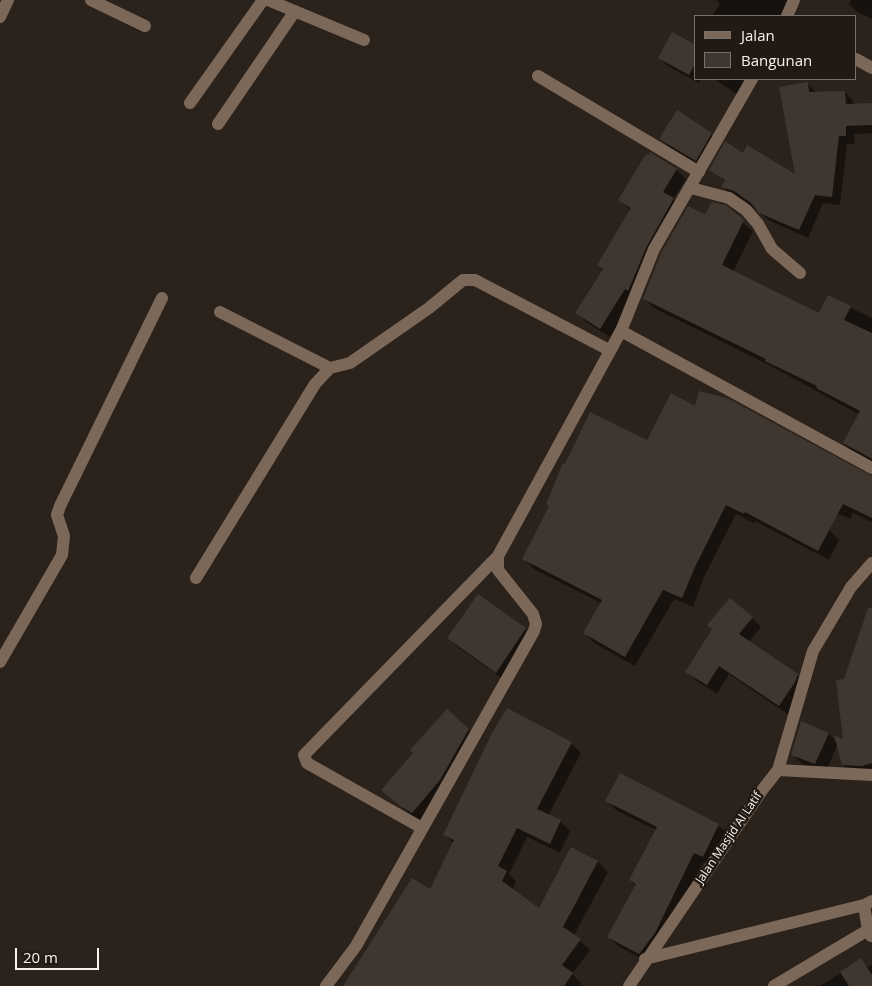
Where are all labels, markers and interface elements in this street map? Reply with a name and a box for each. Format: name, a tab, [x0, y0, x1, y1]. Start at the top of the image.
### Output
legend	[694, 15, 857, 80]
text: Jalan	[741, 25, 775, 45]
text: Bangunan	[741, 50, 812, 70]
street label: Jalan Masjid Al Latif	[693, 789, 765, 887]
scale bar	[18, 938, 101, 970]
text: 20 m	[23, 947, 58, 967]

